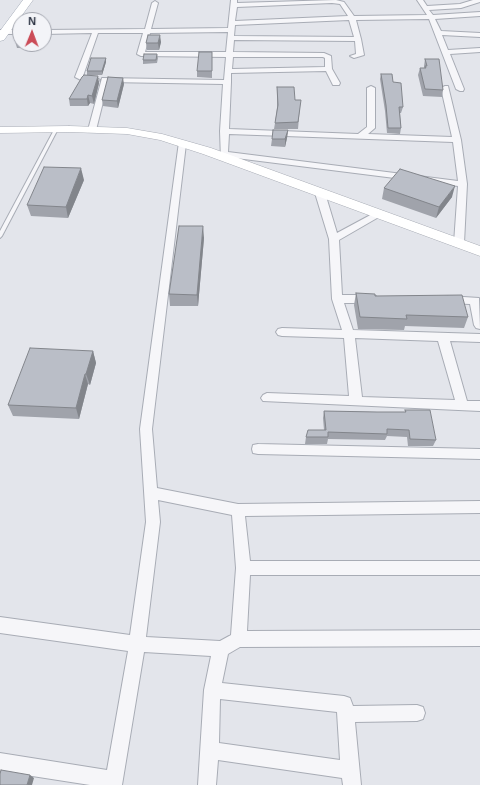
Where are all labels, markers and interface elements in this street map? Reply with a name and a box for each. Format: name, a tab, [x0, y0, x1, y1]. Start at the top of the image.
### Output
north arrow	[12, 12, 52, 52]
text: N	[28, 15, 36, 27]

